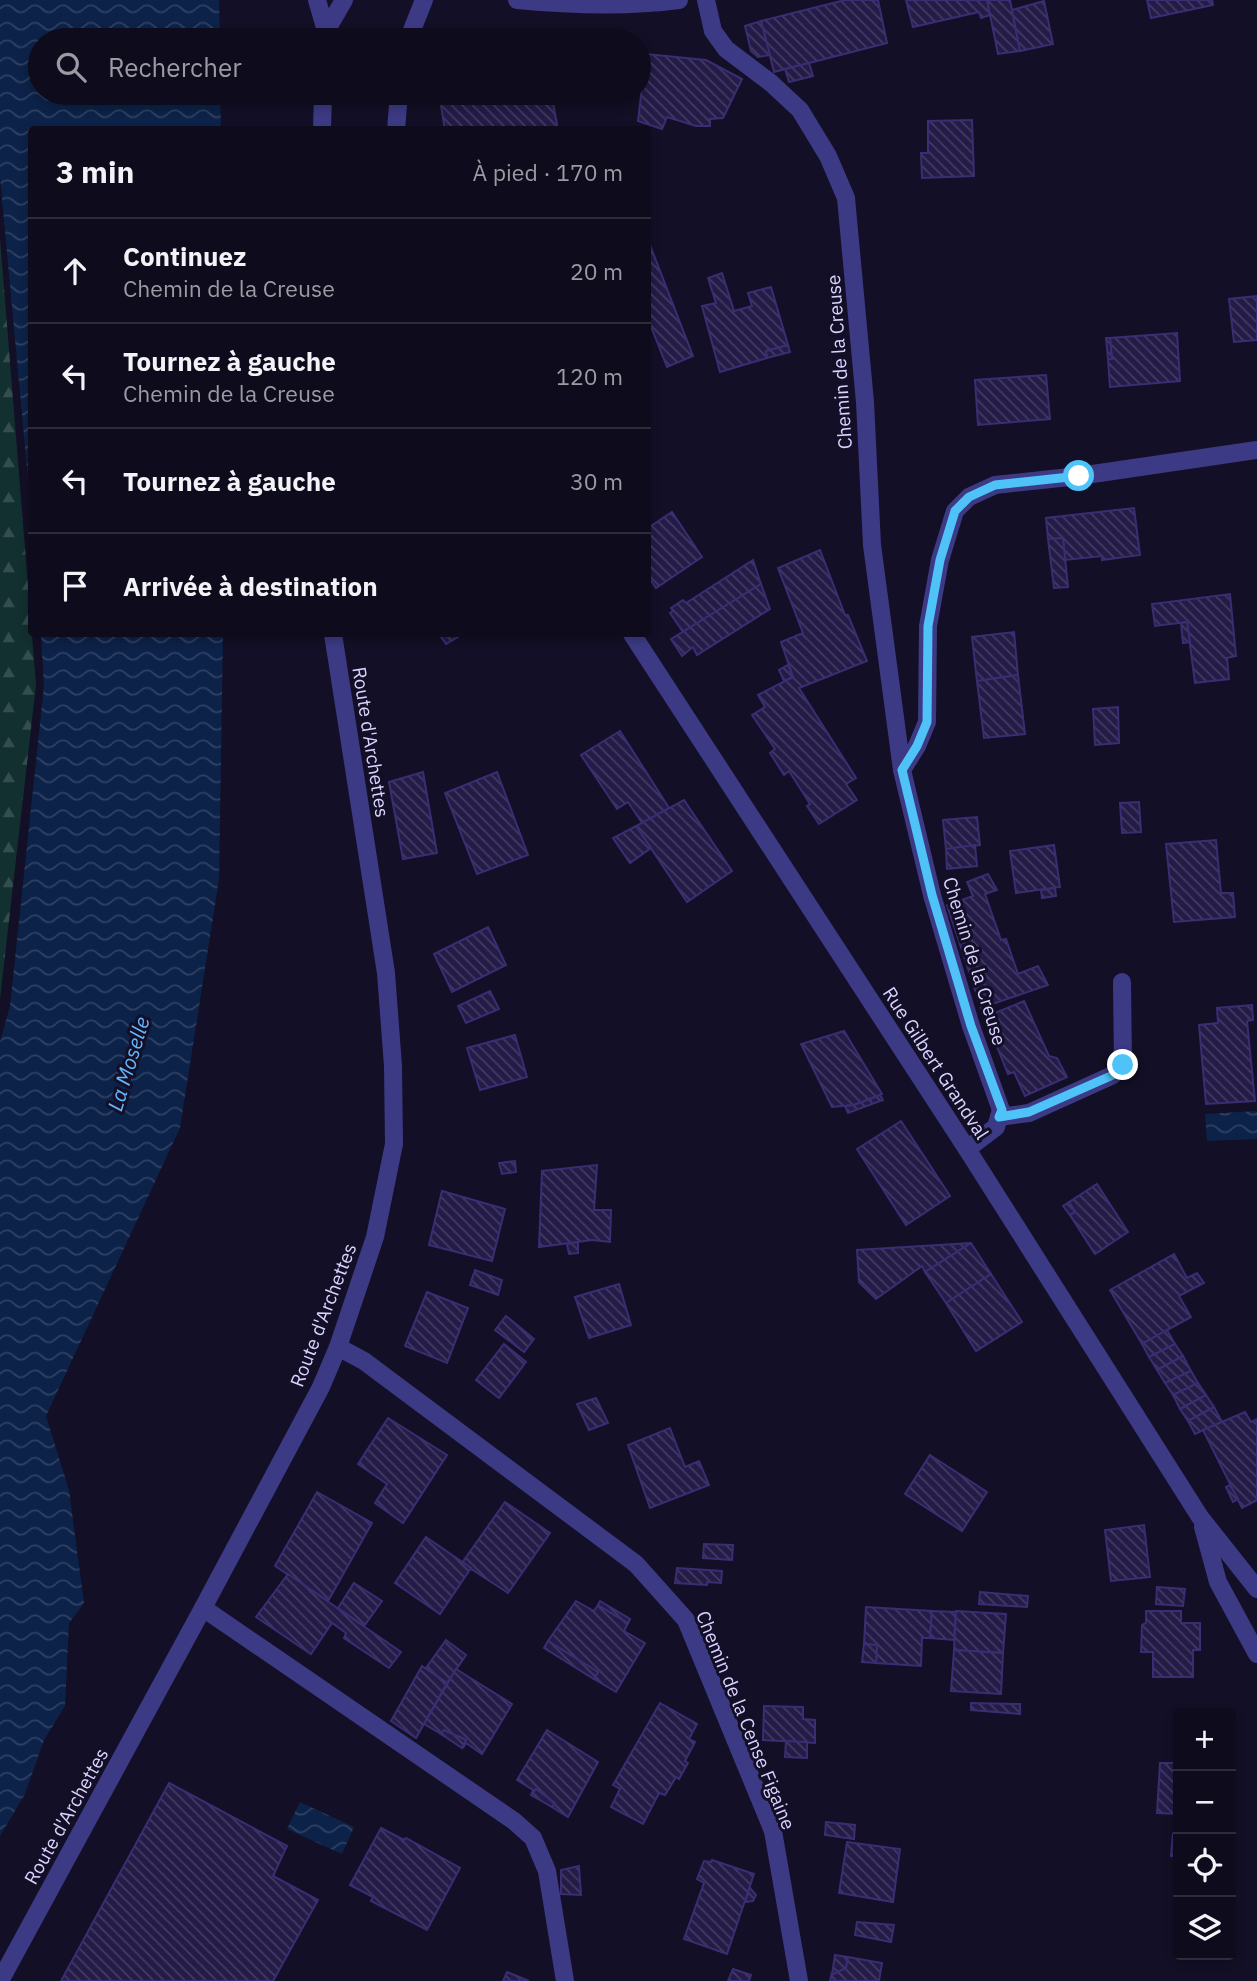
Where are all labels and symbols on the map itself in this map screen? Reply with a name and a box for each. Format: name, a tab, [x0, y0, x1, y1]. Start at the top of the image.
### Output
street label: Chemin de la Creuse	[821, 274, 857, 450]
route start	[1063, 460, 1094, 491]
street label: Route d'Archettes	[347, 665, 395, 819]
street label: Chemin de la Creuse	[938, 874, 1012, 1048]
street label: Rue Gilbert Grandval	[878, 982, 994, 1144]
water label: La Moselle	[100, 1013, 156, 1114]
route end	[1107, 1049, 1138, 1080]
street label: Route d'Archettes	[285, 1240, 361, 1390]
street label: Chemin de la Cense Figaine	[691, 1607, 801, 1833]
street label: Route d'Archettes	[19, 1744, 113, 1888]

